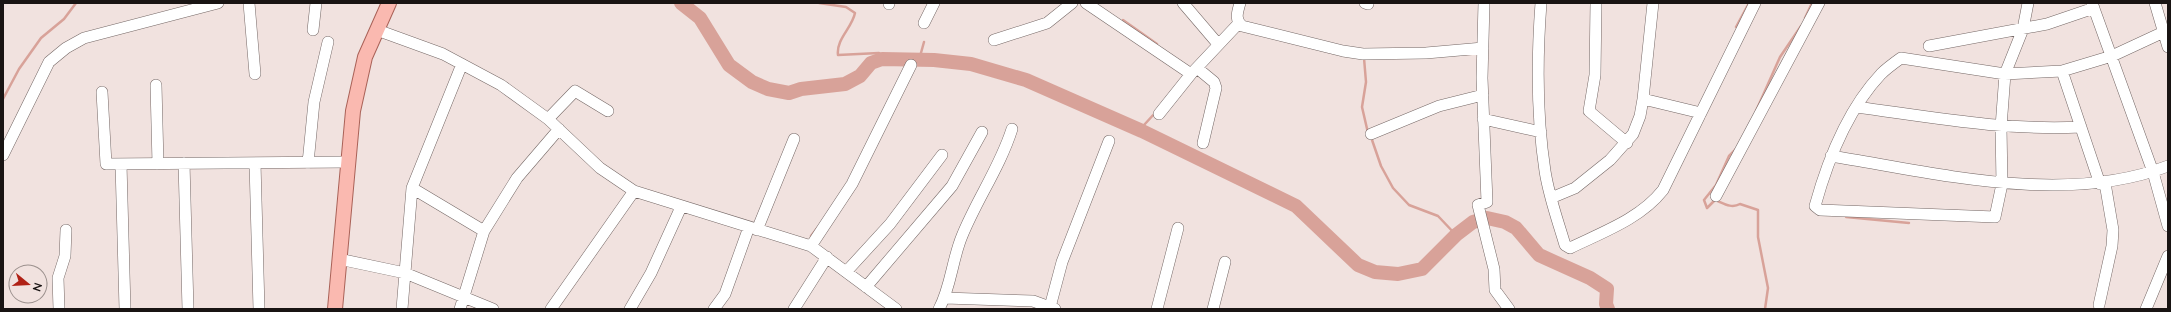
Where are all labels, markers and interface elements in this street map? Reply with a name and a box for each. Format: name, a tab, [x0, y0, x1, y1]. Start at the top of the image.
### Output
north arrow	[8, 264, 48, 304]
text: N	[29, 281, 45, 293]

